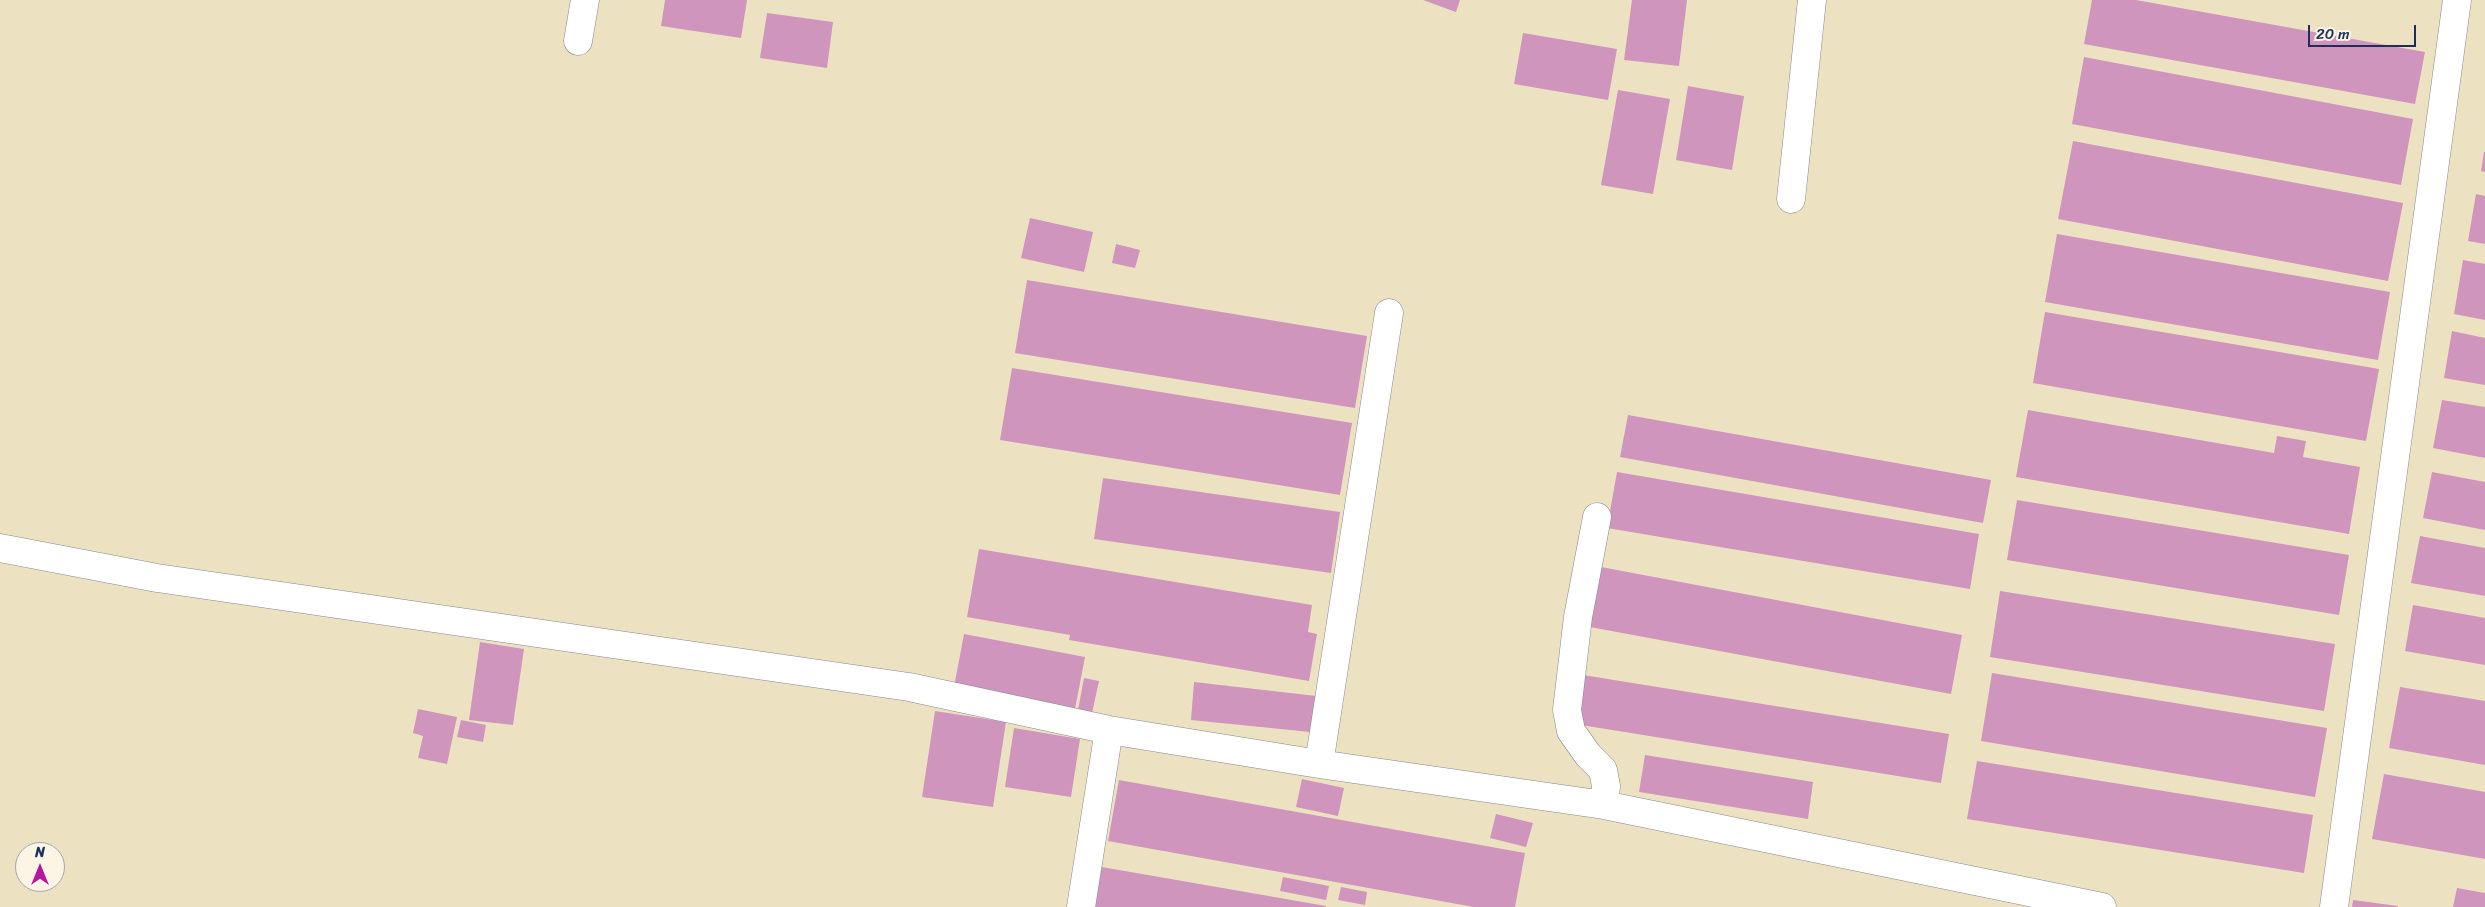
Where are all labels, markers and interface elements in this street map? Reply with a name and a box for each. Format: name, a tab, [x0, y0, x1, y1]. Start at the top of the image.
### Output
scale bar	[2310, 15, 2418, 47]
text: 20 m	[2316, 21, 2350, 47]
text: N	[35, 840, 45, 865]
north arrow	[15, 842, 65, 892]

